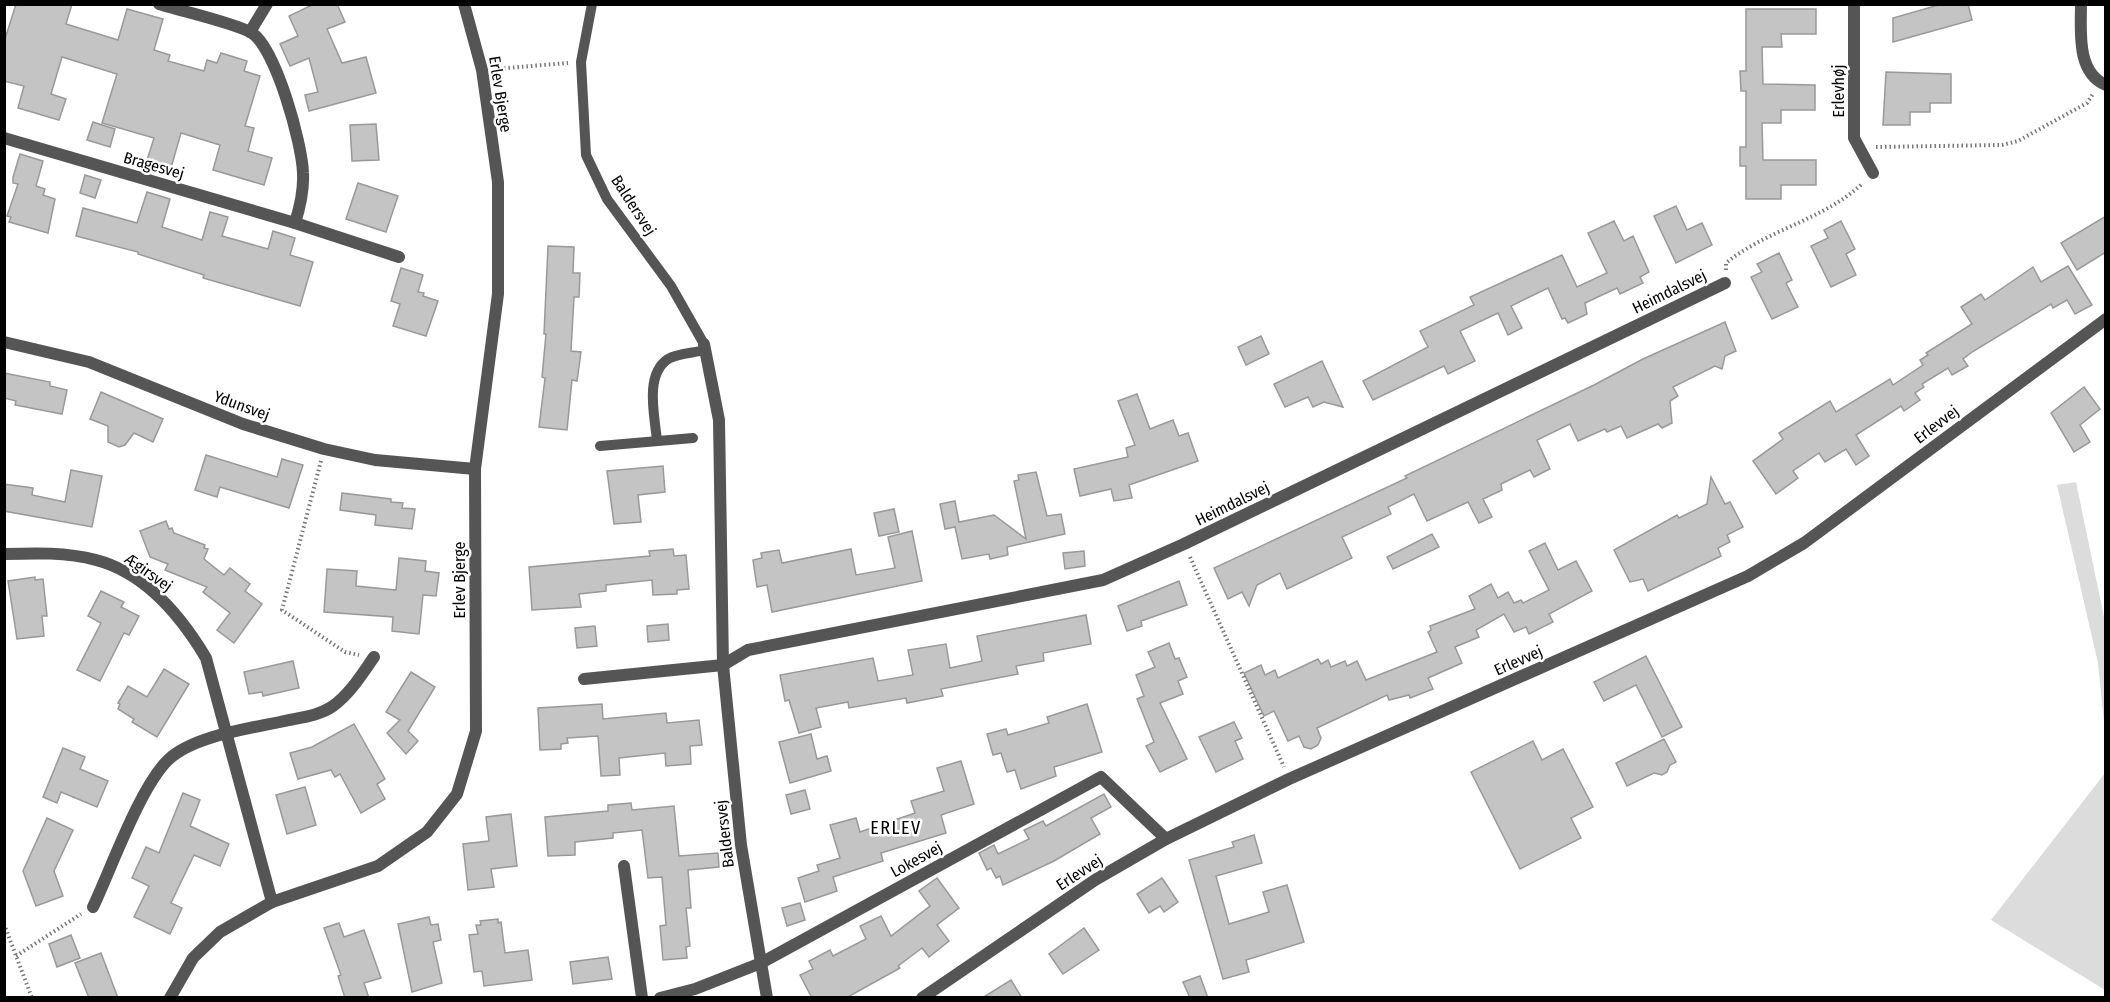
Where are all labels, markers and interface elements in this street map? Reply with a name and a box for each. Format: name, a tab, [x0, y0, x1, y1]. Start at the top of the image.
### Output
street label: Erlev Bjerge	[485, 55, 516, 134]
street label: Erlevhøj	[1829, 65, 1848, 117]
street label: Bragesvej	[121, 148, 186, 183]
street label: Baldersvej	[607, 172, 660, 239]
street label: Heimdalsvej	[1629, 265, 1709, 318]
street label: Ydunsvej	[211, 387, 272, 424]
street label: Erlevvej	[1910, 401, 1962, 447]
street label: Heimdalsvej	[1192, 477, 1272, 530]
street label: Erlev Bjerge	[450, 541, 469, 619]
street label: Ægirsvej	[120, 549, 176, 596]
street label: Erlevvej	[1491, 641, 1545, 680]
street label: Baldersvej	[711, 799, 738, 869]
district label: ERLEV	[870, 817, 922, 839]
street label: Lokesvej	[887, 838, 945, 881]
street label: Erlevvej	[1053, 851, 1106, 894]

